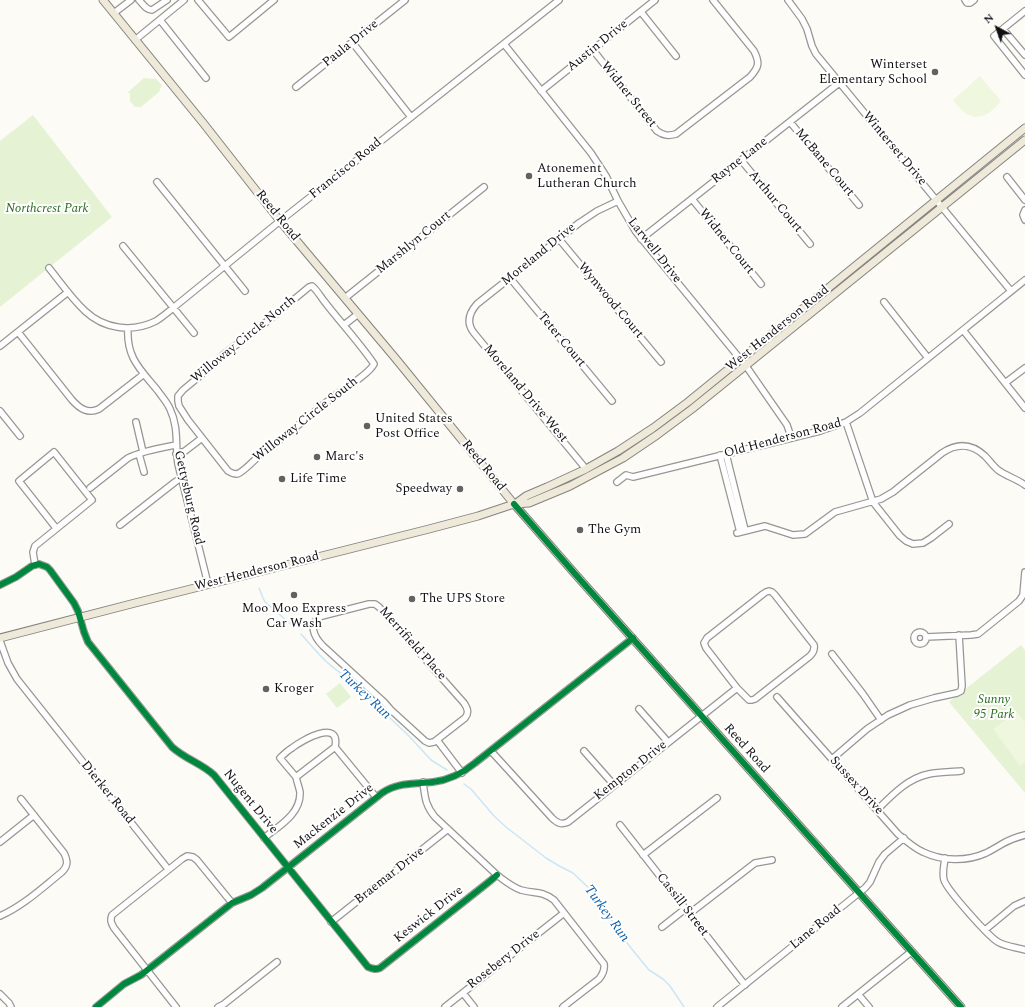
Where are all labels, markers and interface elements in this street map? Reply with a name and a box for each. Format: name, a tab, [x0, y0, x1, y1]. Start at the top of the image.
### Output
north arrow	[977, 8, 1017, 48]
text: N	[980, 9, 998, 28]
street label: Paula Drive	[320, 17, 382, 71]
street label: Austin Drive	[564, 17, 632, 75]
place label: Winterset Elementary School	[819, 57, 927, 88]
street label: Widner Street	[597, 59, 659, 131]
marker: Winterset Elementary School	[930, 67, 940, 77]
street label: Winterset Drive	[858, 109, 930, 189]
street label: McBane Court	[791, 126, 857, 200]
street label: Rayne Lane	[709, 134, 771, 188]
street label: Francisco Road	[307, 135, 385, 203]
place label: Atonement Lutheran Church	[537, 161, 637, 192]
street label: Arthur Court	[745, 168, 805, 236]
marker: Atonement Lutheran Church	[524, 171, 534, 181]
street label: Reed Road	[252, 187, 302, 245]
park label: Northcrest Park	[5, 201, 89, 217]
street label: Widner Court	[695, 206, 757, 278]
street label: Marshlyn Court	[374, 208, 454, 278]
street label: Larwell Drive	[624, 215, 684, 287]
street label: Moreland Drive	[499, 220, 579, 290]
street label: Wynwood Court	[574, 260, 646, 342]
street label: West Henderson Road	[723, 283, 833, 375]
street label: Willoway Circle North	[189, 293, 299, 387]
street label: Teter Court	[533, 309, 589, 371]
street label: Moreland Drive West	[479, 342, 571, 446]
street label: Willoway Circle South	[250, 374, 362, 466]
place label: United States Post Office	[375, 411, 453, 442]
street label: Old Henderson Road	[723, 416, 843, 462]
marker: United States Post Office	[362, 421, 372, 431]
street label: Reed Road	[458, 437, 508, 495]
street label: Gettysburg Road	[170, 449, 206, 547]
place label: Marc's	[325, 449, 364, 465]
marker: Marc's	[312, 452, 322, 462]
place label: Life Time	[290, 471, 347, 487]
marker: Life Time	[277, 474, 287, 484]
place label: Speedway	[395, 481, 452, 497]
marker: Speedway	[455, 484, 465, 494]
place label: The Gym	[588, 522, 641, 538]
marker: The Gym	[575, 525, 585, 535]
street label: West Henderson Road	[193, 549, 321, 595]
marker: Moo Moo Express Car Wash	[289, 590, 299, 600]
place label: The UPS Store	[420, 591, 505, 607]
marker: The UPS Store	[407, 594, 417, 604]
place label: Moo Moo Express Car Wash	[242, 601, 346, 632]
street label: Merrifield Place	[375, 604, 449, 684]
water label: Turkey Run	[334, 666, 394, 724]
place label: Kroger	[274, 681, 314, 697]
marker: Kroger	[261, 684, 271, 694]
park label: Sunny 95 Park	[974, 692, 1014, 723]
street label: Reed Road	[720, 721, 772, 777]
street label: Kempton Drive	[591, 738, 671, 804]
street label: Sussex Drive	[826, 754, 886, 818]
street label: Dierker Road	[77, 758, 137, 828]
street label: Nugent Drive	[219, 767, 281, 837]
street label: Mackenzie Drive	[291, 781, 377, 853]
street label: Braemar Drive	[352, 844, 428, 908]
street label: Cassill Street	[652, 870, 712, 940]
water label: Turkey Run	[580, 882, 632, 946]
street label: Keswick Drive	[391, 883, 467, 947]
street label: Lane Road	[787, 903, 845, 953]
street label: Rosebery Drive	[465, 927, 543, 993]

